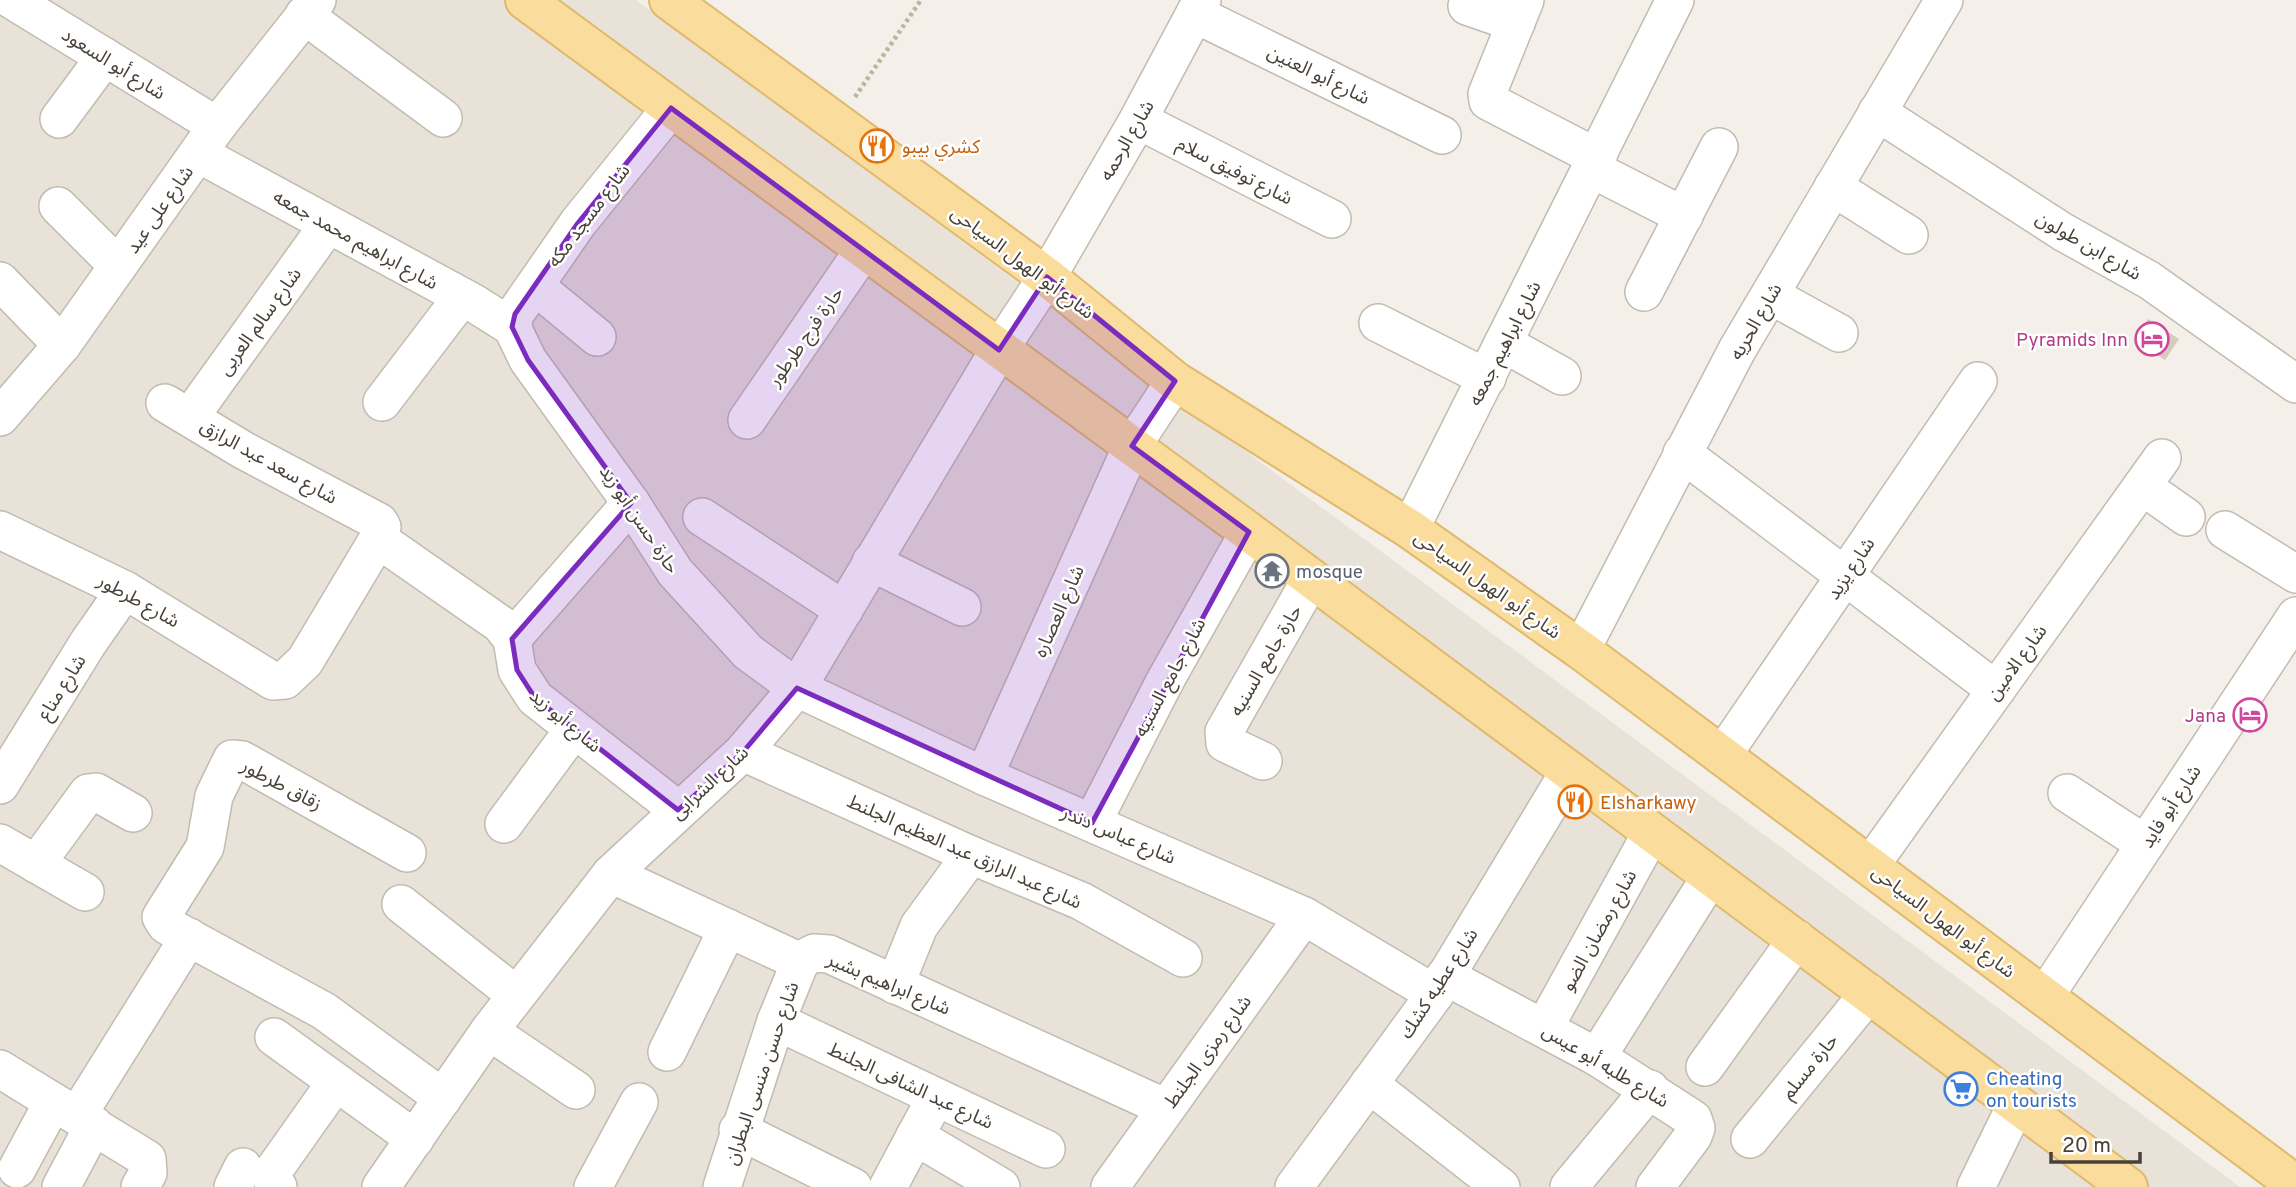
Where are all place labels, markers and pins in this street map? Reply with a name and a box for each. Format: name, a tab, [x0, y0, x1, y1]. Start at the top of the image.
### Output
restaurant icon: كشري بيبو	[858, 127, 896, 165]
place label: كشري بيبو	[902, 136, 981, 161]
hotel icon: Pyramids Inn	[2133, 320, 2171, 358]
place label: Pyramids Inn	[2016, 329, 2128, 353]
temple icon: mosque	[1253, 552, 1291, 590]
place label: mosque	[1296, 561, 1363, 585]
hotel icon: Jana	[2231, 696, 2269, 734]
place label: Jana	[2185, 705, 2226, 729]
restaurant icon: Elsharkawy	[1556, 783, 1594, 821]
place label: Elsharkawy	[1600, 792, 1697, 816]
place label: Cheating on tourists	[1986, 1068, 2077, 1114]
supermarket icon: Cheating on tourists	[1942, 1070, 1980, 1108]

